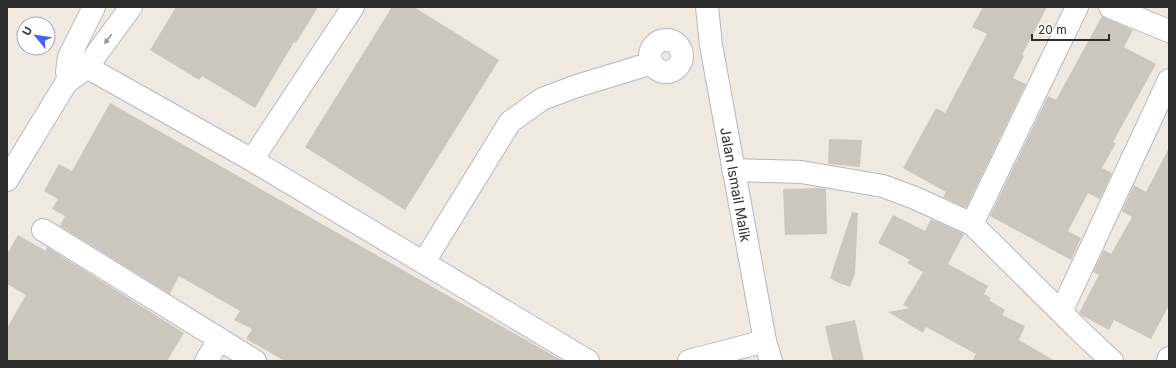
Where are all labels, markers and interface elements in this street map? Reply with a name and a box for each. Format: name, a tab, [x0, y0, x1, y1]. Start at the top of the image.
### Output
north arrow	[16, 16, 56, 56]
scale bar	[1032, 16, 1109, 42]
text: 20 m	[1038, 22, 1067, 37]
text: U	[19, 24, 35, 38]
one-way arrow	[104, 33, 113, 44]
street label: Jalan Ismail Malik	[718, 126, 755, 244]

